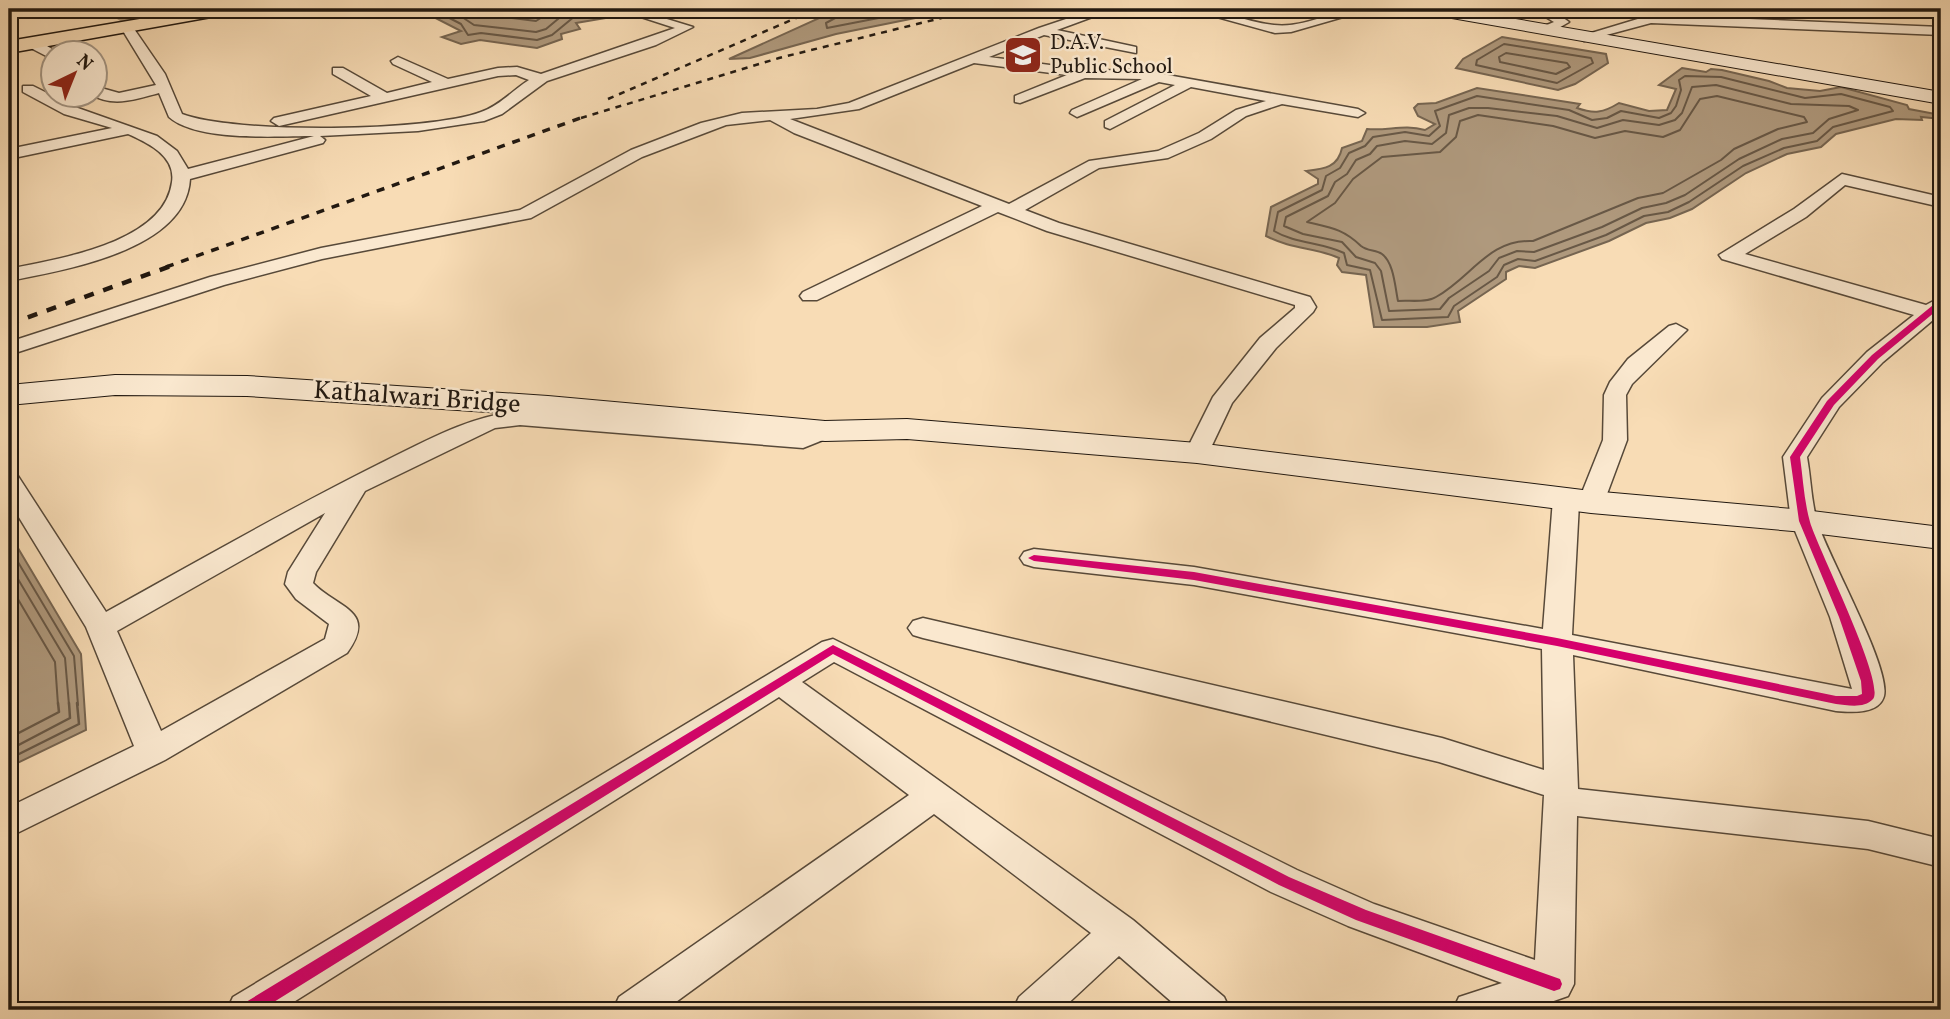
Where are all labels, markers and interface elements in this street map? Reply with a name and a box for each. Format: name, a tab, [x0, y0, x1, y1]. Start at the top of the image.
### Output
place label: D.A.V. Public School	[1050, 29, 1173, 82]
school or university icon: D.A.V. Public School	[1002, 34, 1044, 76]
north arrow	[38, 38, 108, 108]
text: N	[70, 49, 98, 77]
street label: Kathalwari Bridge	[312, 373, 522, 423]

